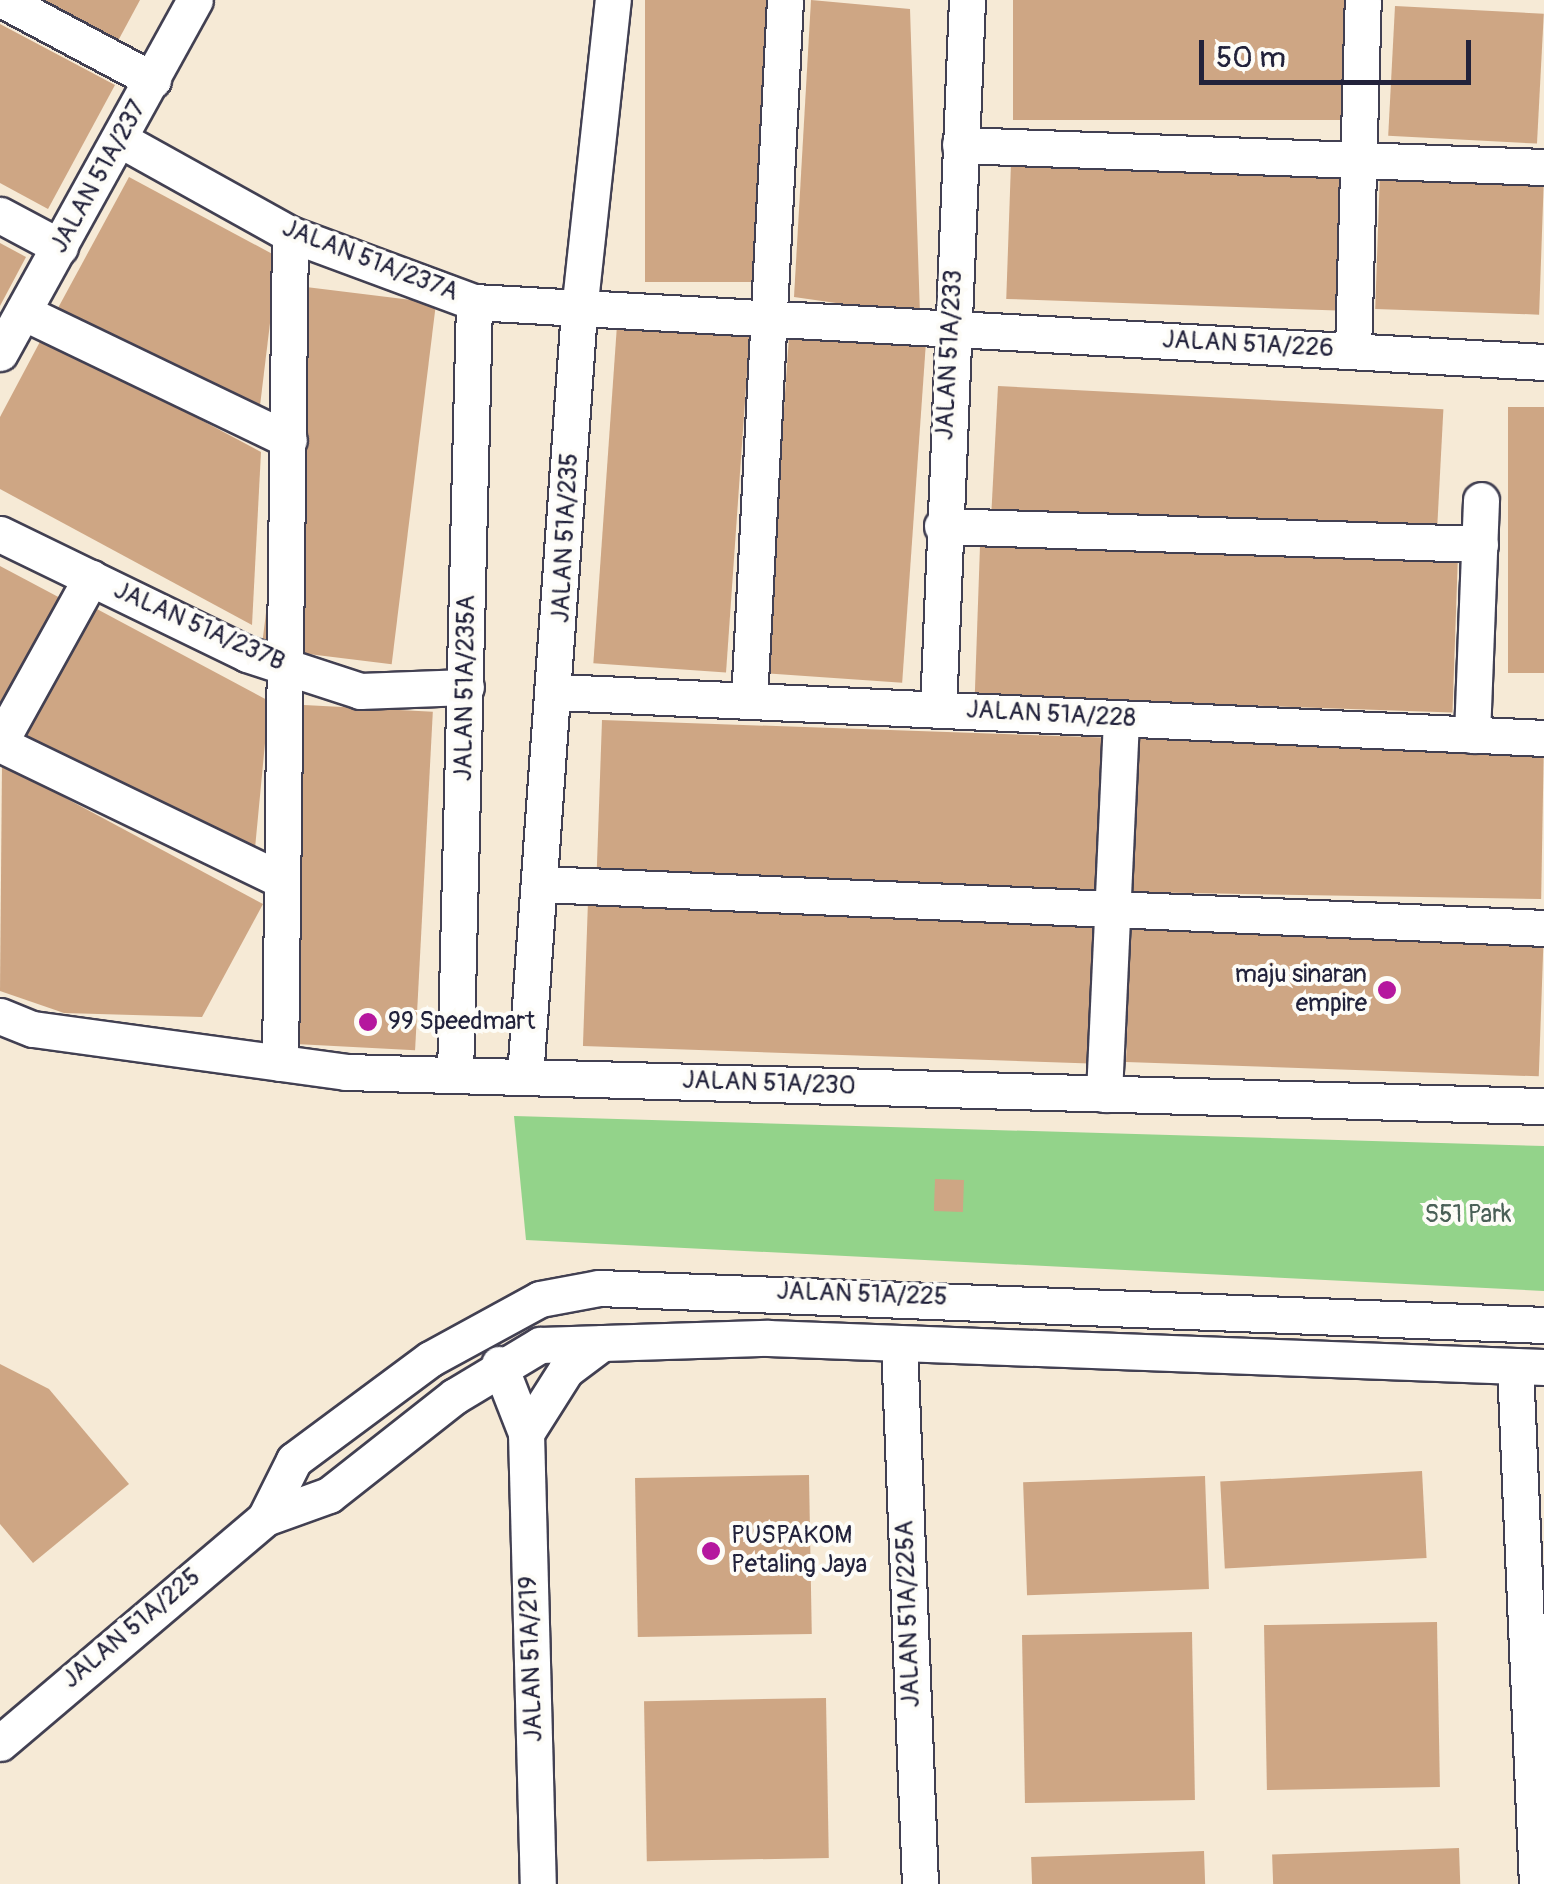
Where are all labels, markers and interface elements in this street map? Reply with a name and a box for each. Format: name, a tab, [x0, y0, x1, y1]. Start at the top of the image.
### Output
scale bar	[1204, 20, 1476, 82]
text: 50 m	[1216, 39, 1286, 76]
street label: JALAN 51A/237	[45, 95, 153, 259]
street label: JALAN 51A/237A	[278, 214, 462, 308]
street label: JALAN 51A/233	[931, 269, 969, 441]
street label: JALAN 51A/226	[1161, 326, 1335, 364]
street label: JALAN 51A/235	[547, 452, 585, 624]
street label: JALAN 51A/237B	[109, 576, 289, 678]
street label: JALAN 51A/235A	[449, 595, 483, 781]
street label: JALAN 51A/228	[965, 696, 1137, 734]
place label: maju sinaran empire	[1235, 961, 1367, 1020]
marker: maju sinaran empire	[1376, 979, 1398, 1001]
place label: 99 Speedmart	[388, 1007, 535, 1037]
marker: 99 Speedmart	[357, 1011, 379, 1033]
street label: JALAN 51A/230	[682, 1066, 856, 1102]
park label: S51 Park	[1424, 1200, 1512, 1230]
street label: JALAN 51A/225	[776, 1277, 948, 1313]
street label: JALAN 51A/225A	[891, 1520, 927, 1708]
place label: PUSPAKOM Petaling Jaya	[731, 1522, 867, 1581]
marker: PUSPAKOM Petaling Jaya	[700, 1540, 722, 1562]
street label: JALAN 51A/225	[57, 1563, 207, 1695]
street label: JALAN 51A/219	[514, 1576, 550, 1742]

